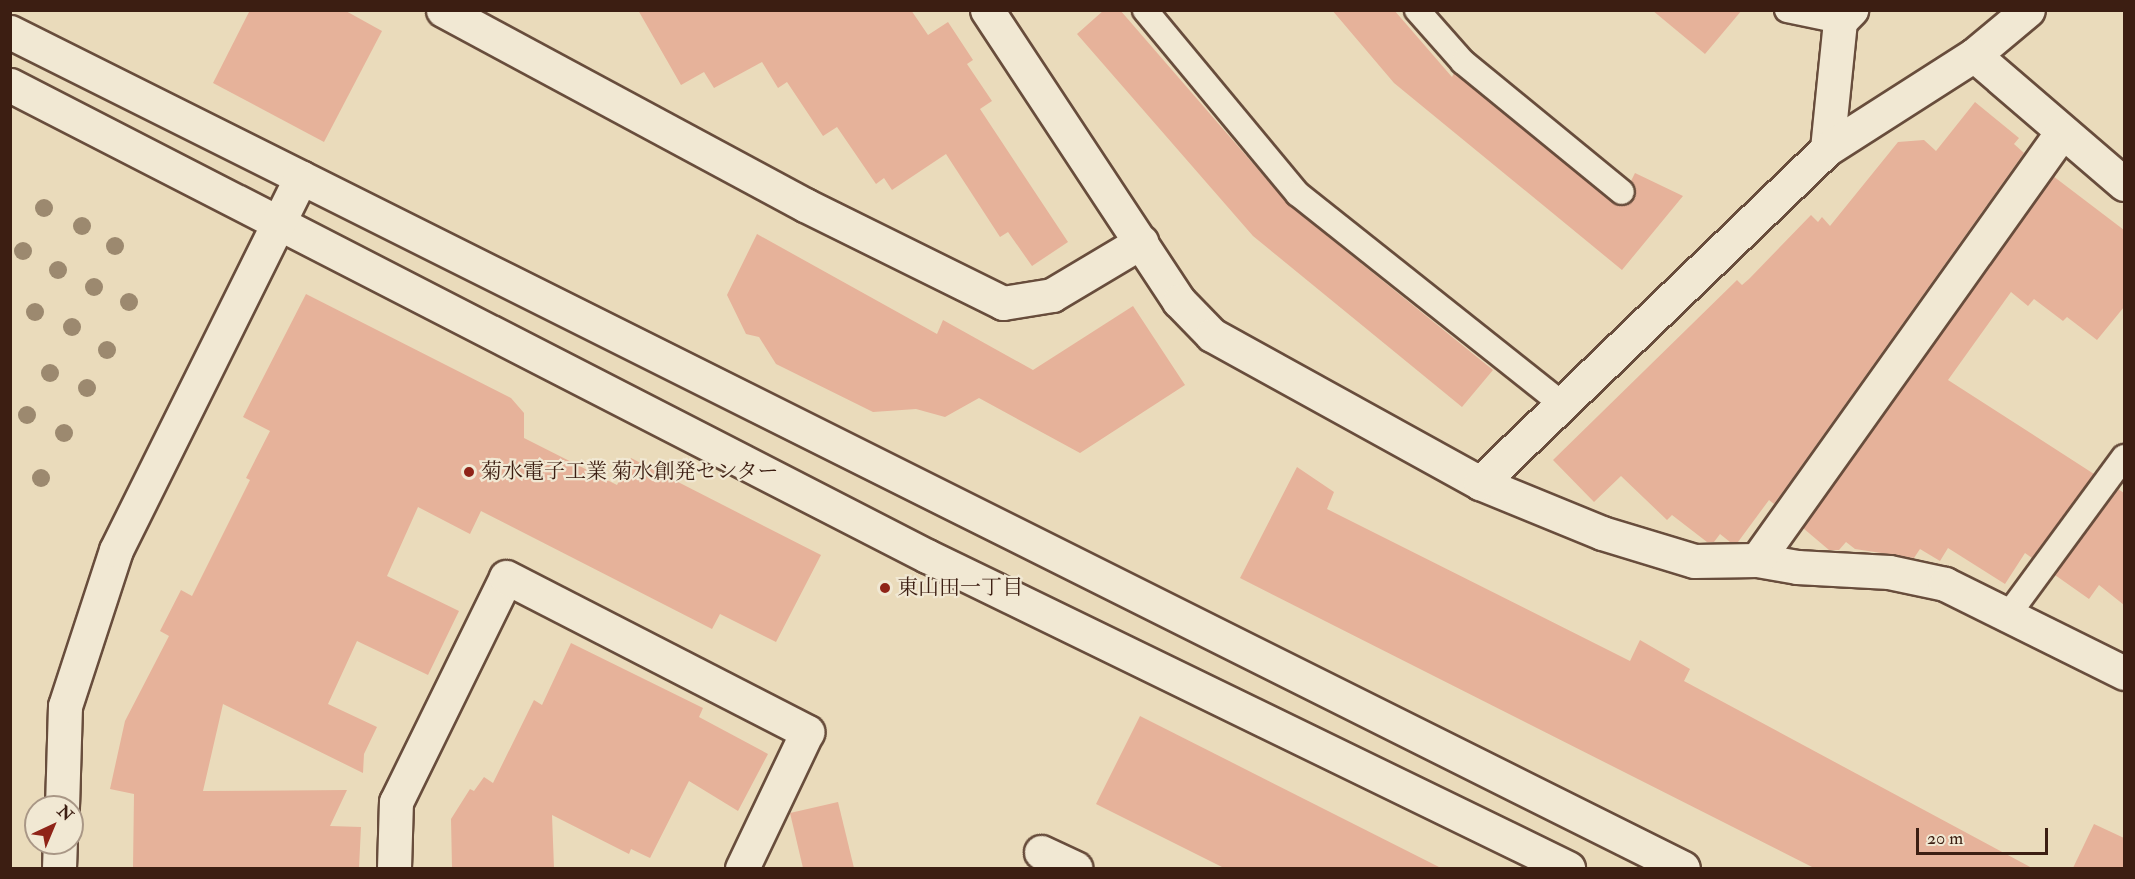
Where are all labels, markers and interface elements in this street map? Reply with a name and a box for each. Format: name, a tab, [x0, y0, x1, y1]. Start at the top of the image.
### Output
place label: 菊水電子工業 菊水創発センター	[481, 459, 779, 485]
marker: 菊水電子工業 菊水創発センター	[462, 465, 476, 479]
place label: 東山田一丁目	[897, 575, 1023, 601]
marker: 東山田一丁目	[878, 581, 892, 595]
north arrow	[24, 795, 84, 855]
text: N	[53, 801, 77, 826]
scale bar	[1919, 816, 2051, 854]
text: 20 m	[1927, 827, 1963, 850]

